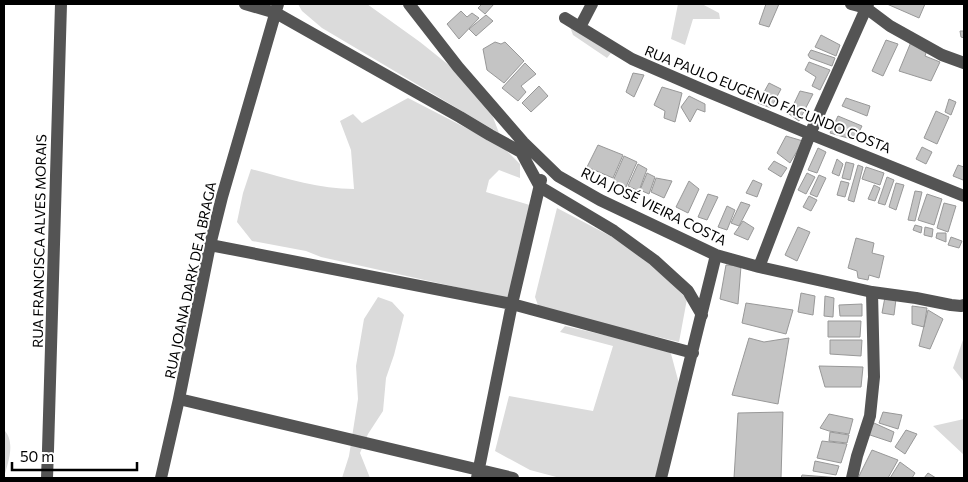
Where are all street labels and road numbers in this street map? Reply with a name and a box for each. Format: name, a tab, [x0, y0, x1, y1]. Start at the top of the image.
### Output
street label: RUA PAULO EUGENIO FACUNDO COSTA	[642, 42, 894, 157]
street label: RUA FRANCISCA ALVES MORAIS	[29, 134, 49, 348]
street label: RUA JOSÉ VIEIRA COSTA	[578, 163, 730, 249]
street label: RUA JOANA DARK DE A BRAGA	[161, 180, 219, 380]

